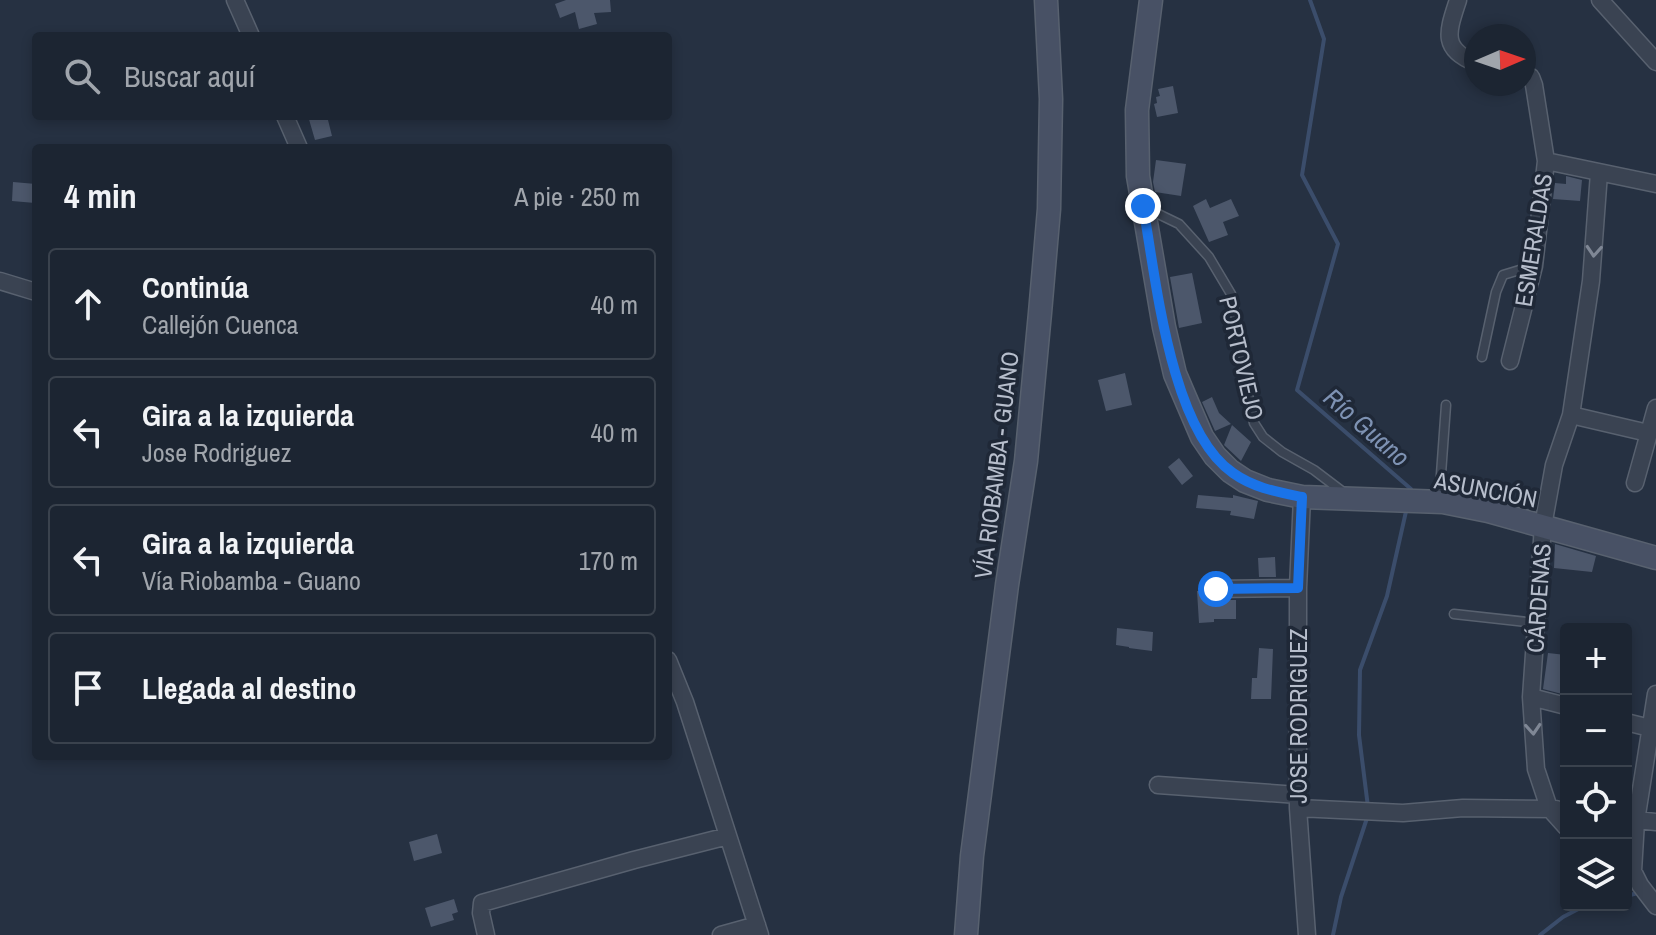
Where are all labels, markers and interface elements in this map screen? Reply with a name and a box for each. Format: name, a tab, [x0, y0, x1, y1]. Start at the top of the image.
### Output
north arrow	[1464, 24, 1536, 96]
search box	[32, 32, 672, 120]
icon: search	[60, 54, 104, 98]
text: Buscar aquí	[124, 56, 255, 96]
street label: ESMERALDAS	[1507, 171, 1559, 309]
text: 4 min	[64, 173, 137, 219]
text: A pie · 250 m	[514, 179, 640, 214]
route end	[1125, 188, 1161, 224]
one-way arrow	[1585, 245, 1602, 258]
text: Continúa	[142, 267, 249, 307]
icon: ahead	[66, 282, 110, 326]
text: 40 m	[591, 287, 638, 322]
street label: PORTOVIEJO	[1212, 293, 1272, 423]
text: Callejón Cuenca	[142, 307, 298, 342]
street label: VÍA RIOBAMBA - GUANO	[966, 350, 1026, 580]
water label: Río Guano	[1317, 380, 1417, 474]
text: Gira a la izquierda	[142, 395, 354, 435]
icon: left	[66, 410, 110, 454]
text: 40 m	[591, 415, 638, 450]
text: Jose Rodriguez	[142, 435, 291, 470]
street label: ASUNCIÓN	[1431, 463, 1540, 515]
text: Gira a la izquierda	[142, 523, 354, 563]
icon: left	[66, 538, 110, 582]
street label: CÁRDENAS	[1518, 542, 1558, 654]
text: 170 m	[579, 543, 638, 578]
text: Vía Riobamba - Guano	[142, 563, 361, 598]
route start	[1198, 571, 1234, 607]
map controls	[1560, 623, 1632, 911]
button: +	[1560, 623, 1632, 695]
street label: JOSE RODRIGUEZ	[1282, 629, 1314, 803]
icon: arrive	[66, 666, 110, 710]
text: Llegada al destino	[142, 668, 357, 708]
button: −	[1560, 695, 1632, 767]
one-way arrow	[1524, 723, 1541, 736]
button: locate	[1560, 767, 1632, 839]
button: layers	[1560, 839, 1632, 911]

